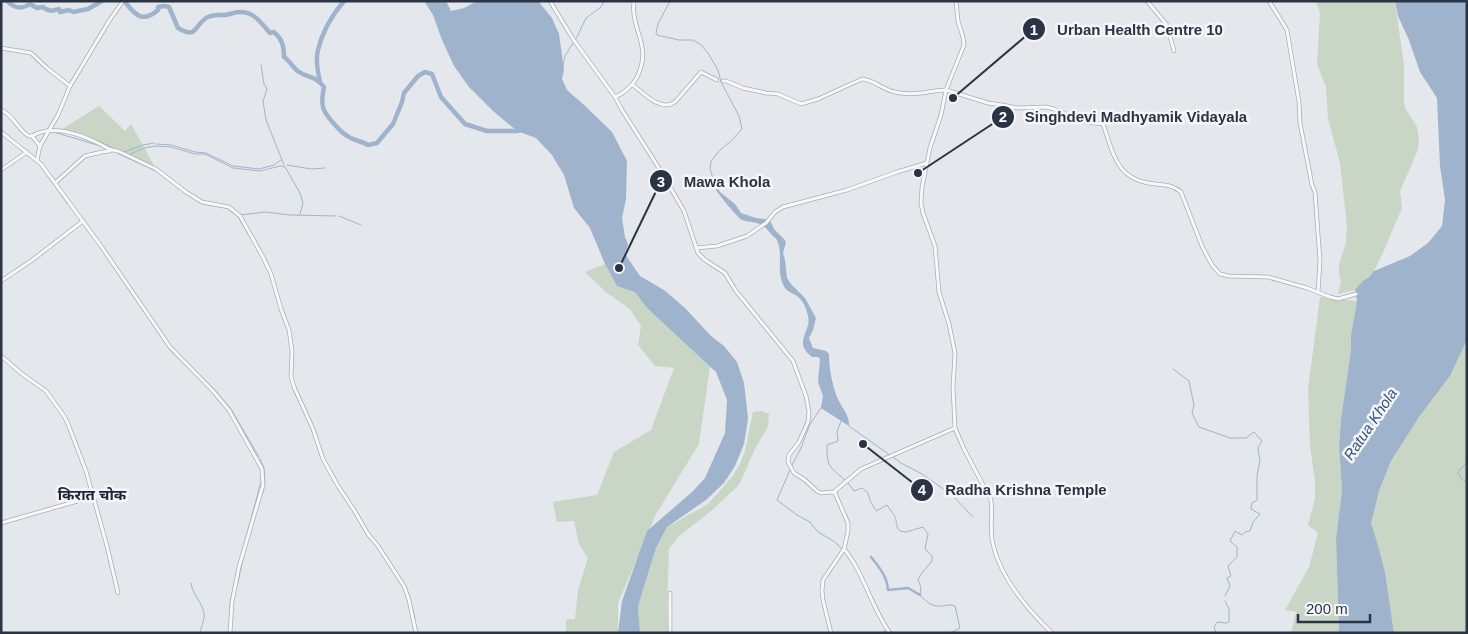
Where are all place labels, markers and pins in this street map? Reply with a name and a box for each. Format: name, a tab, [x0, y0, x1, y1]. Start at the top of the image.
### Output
callout: Urban Health Centre 10	[1022, 14, 1232, 44]
callout: Singhdevi Madhyamik Vidayala	[990, 102, 1257, 132]
callout: Mawa Khola	[649, 166, 781, 196]
callout: Radha Krishna Temple	[910, 475, 1116, 505]

